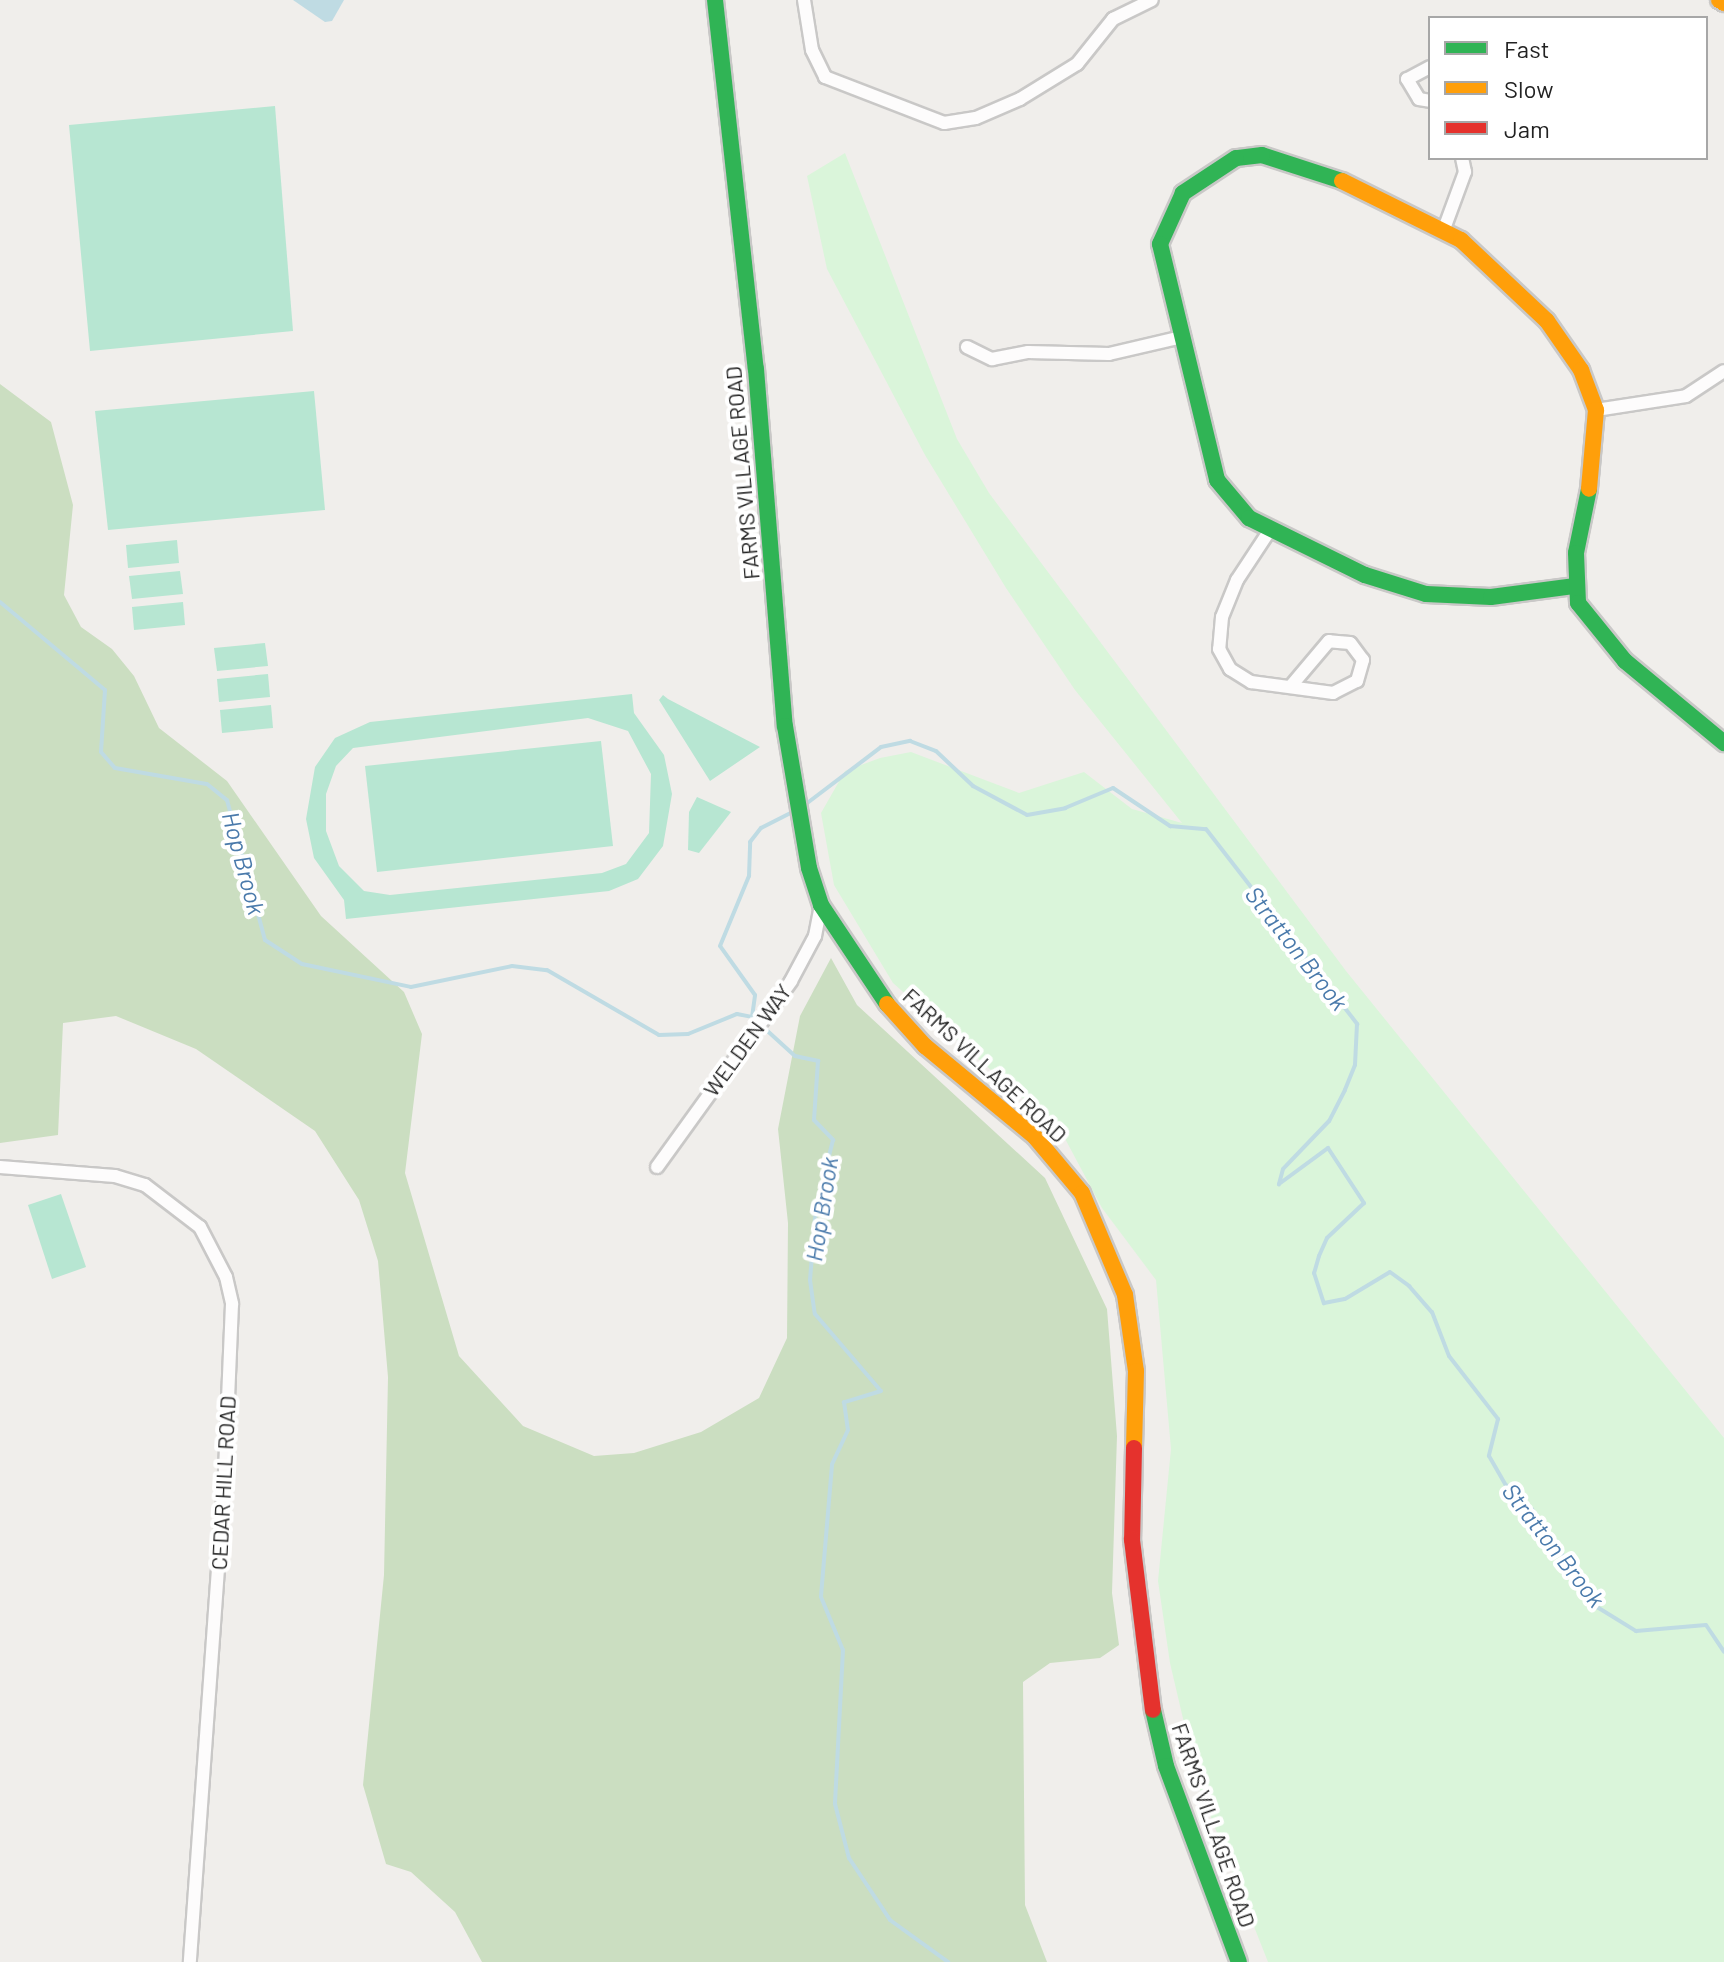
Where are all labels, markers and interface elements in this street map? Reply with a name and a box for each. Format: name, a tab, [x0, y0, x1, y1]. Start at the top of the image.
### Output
legend	[1428, 16, 1708, 160]
text: Fast	[1504, 34, 1549, 63]
text: Slow	[1504, 74, 1553, 103]
text: Jam	[1504, 114, 1550, 143]
street label: FARMS VILLAGE ROAD	[720, 365, 764, 581]
water label: Hop Brook	[216, 808, 272, 918]
water label: Stratton Brook	[1240, 880, 1354, 1016]
street label: WELDEN WAY	[697, 979, 797, 1101]
street label: FARMS VILLAGE ROAD	[898, 982, 1072, 1148]
water label: Hop Brook	[799, 1155, 843, 1263]
street label: CEDAR HILL ROAD	[205, 1395, 241, 1571]
water label: Stratton Brook	[1497, 1477, 1611, 1613]
street label: FARMS VILLAGE ROAD	[1167, 1719, 1261, 1931]

